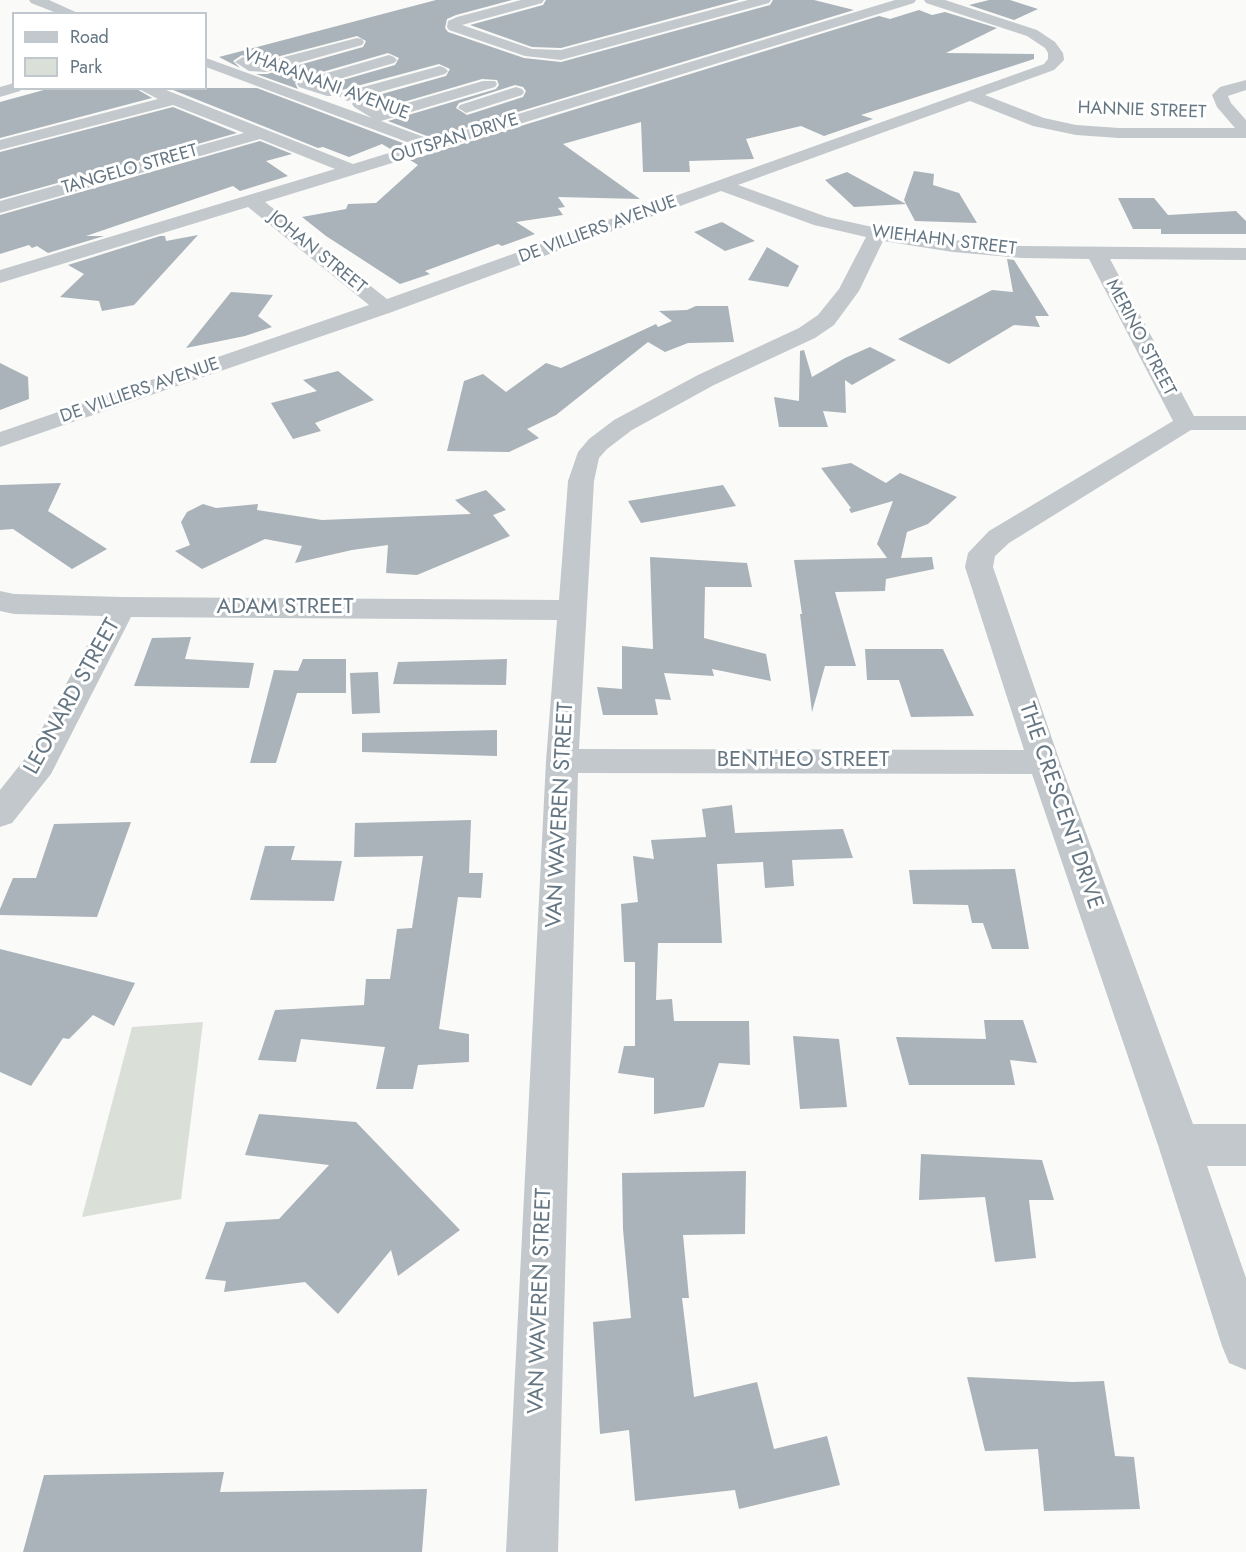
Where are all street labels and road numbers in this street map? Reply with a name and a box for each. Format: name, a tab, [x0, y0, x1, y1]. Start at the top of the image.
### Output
street label: VHARANANI AVENUE	[240, 45, 412, 125]
street label: HANNIE STREET	[1077, 98, 1207, 124]
street label: OUTSPAN DRIVE	[389, 109, 521, 169]
street label: TANGELO STREET	[60, 140, 200, 200]
street label: DE VILLIERS AVENUE	[516, 191, 680, 269]
street label: JOHAN STREET	[264, 207, 370, 299]
street label: WIEHAHN STREET	[870, 221, 1018, 261]
street label: MERINO STREET	[1100, 276, 1180, 400]
street label: DE VILLIERS AVENUE	[58, 354, 222, 428]
street label: ADAM STREET	[217, 595, 353, 621]
street label: LEONARD STREET	[19, 615, 127, 779]
street label: THE CRESCENT DRIVE	[1012, 699, 1108, 913]
street label: VAN WAVEREN STREET	[542, 701, 580, 929]
street label: BENTHEO STREET	[717, 748, 889, 774]
street label: VAN WAVEREN STREET	[524, 1188, 558, 1414]

